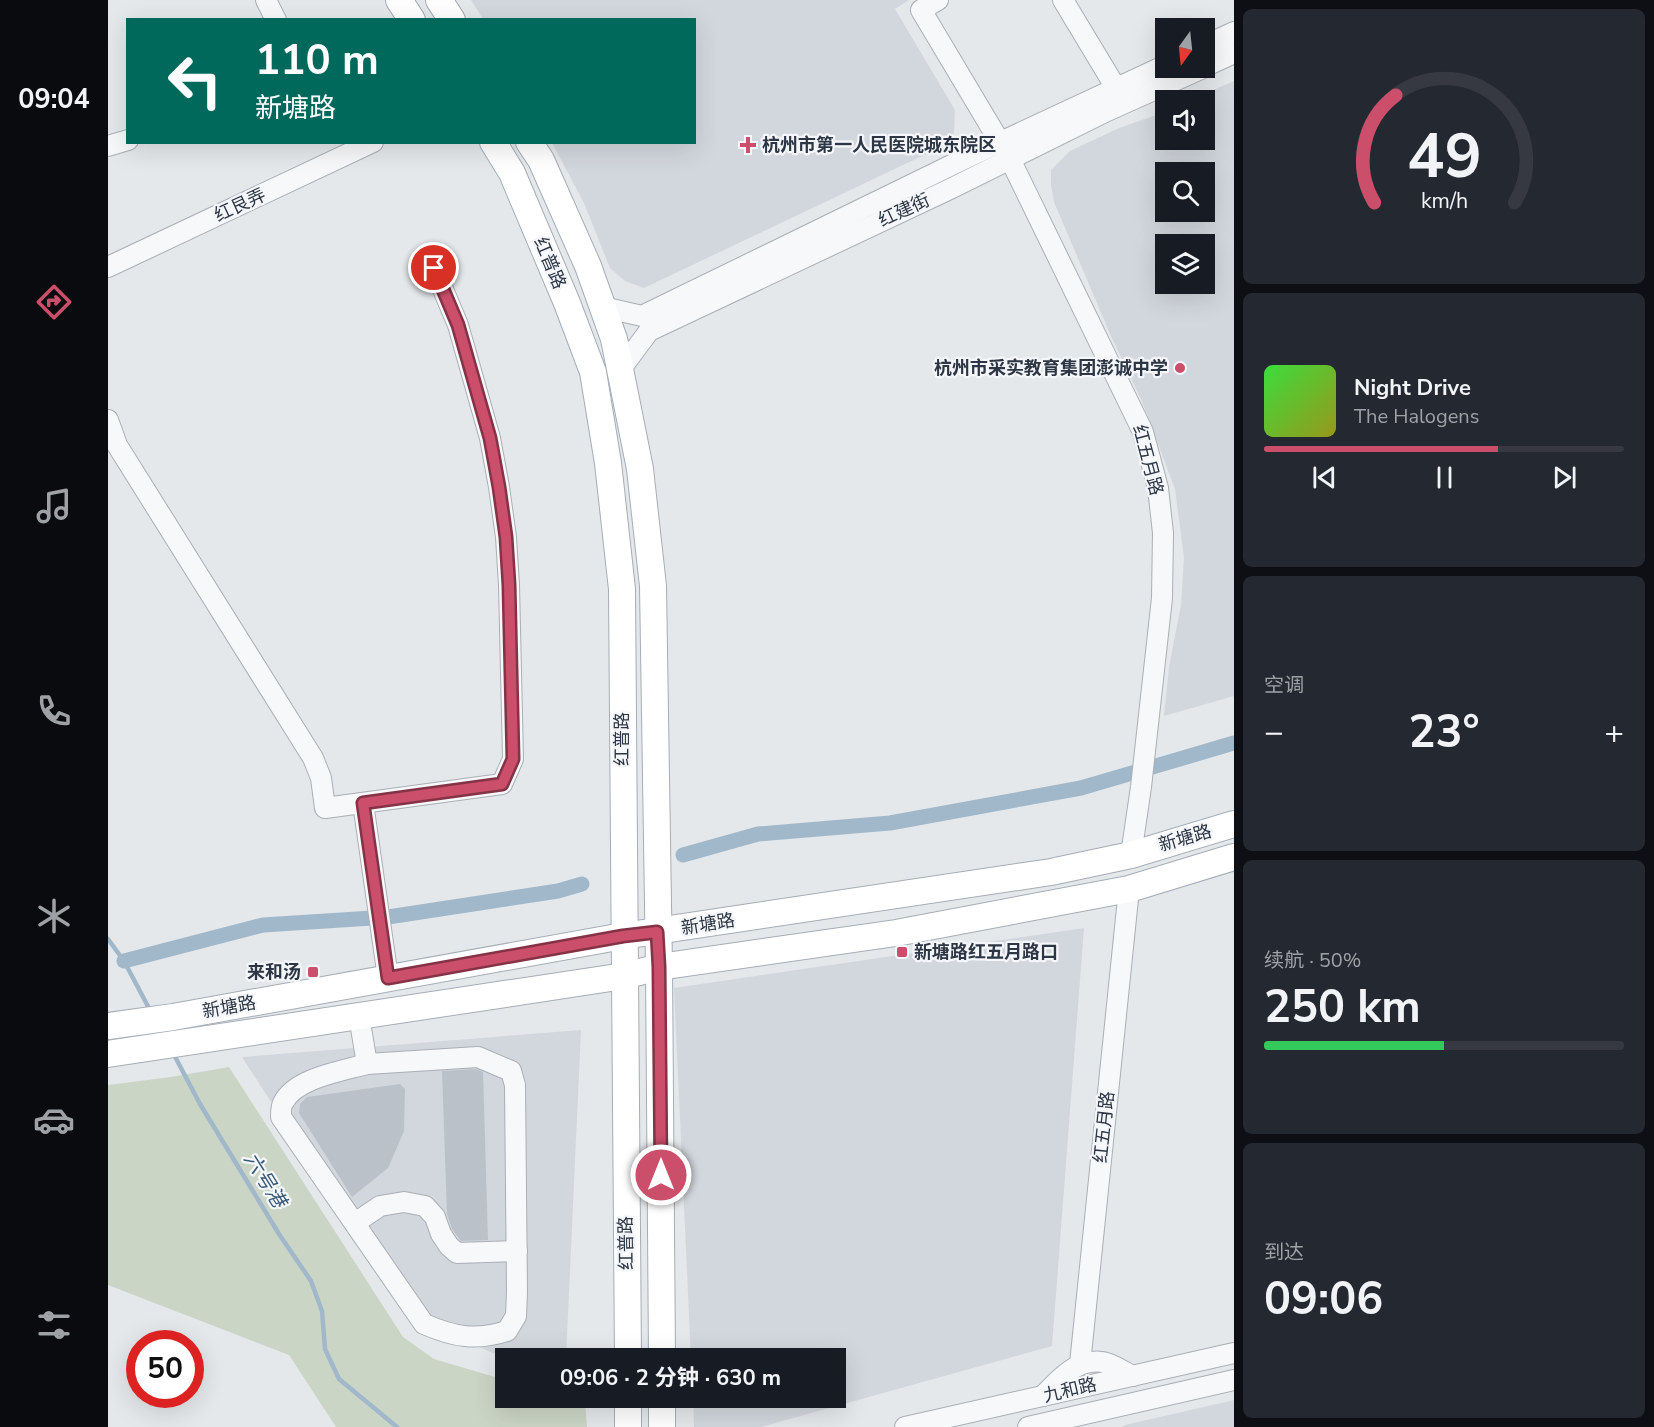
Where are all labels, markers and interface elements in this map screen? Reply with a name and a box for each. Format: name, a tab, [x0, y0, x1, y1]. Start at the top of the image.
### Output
north arrow	[1155, 18, 1215, 78]
map controls	[1155, 18, 1215, 294]
text: 110 m	[255, 32, 379, 89]
icon: left	[156, 42, 234, 120]
text: 09:04	[18, 81, 90, 118]
text: 新塘路	[255, 90, 336, 127]
button: sound	[1155, 90, 1215, 150]
text: 49	[1407, 114, 1481, 199]
place label: 杭州市第一人民医院城东院区	[762, 133, 996, 157]
marker: 杭州市第一人民医院城东院区	[739, 136, 757, 154]
button: search	[1155, 162, 1215, 222]
street label: 红艮弄	[210, 183, 270, 227]
text: km/h	[1420, 187, 1468, 217]
street label: 红建街	[874, 188, 934, 232]
street label: 红普路	[528, 233, 572, 293]
button: layers	[1155, 234, 1215, 294]
pin	[408, 242, 459, 293]
icon: arrive	[417, 251, 450, 284]
icon: directions	[33, 281, 75, 323]
place label: 杭州市采实教育集团澎诚中学	[934, 356, 1168, 380]
marker: 杭州市采实教育集团澎诚中学	[1173, 361, 1187, 375]
text: Night Drive	[1354, 373, 1471, 403]
text: The Halogens	[1354, 403, 1479, 430]
street label: 红五月路	[1127, 422, 1169, 498]
icon: previous	[1308, 461, 1341, 494]
icon: pause	[1428, 461, 1461, 494]
icon: next	[1548, 461, 1581, 494]
icon: music	[33, 485, 75, 527]
text: 空调	[1264, 672, 1304, 699]
icon: phone	[33, 690, 75, 732]
text: 23°	[1408, 702, 1480, 763]
text: −	[1264, 710, 1284, 755]
text: +	[1604, 710, 1624, 755]
street label: 红普路	[610, 712, 634, 766]
street label: 新塘路	[1156, 819, 1214, 857]
icon: climate	[33, 895, 75, 937]
street label: 新塘路	[679, 908, 737, 940]
place label: 新塘路红五月路口	[914, 940, 1058, 964]
marker: 新塘路红五月路口	[895, 945, 909, 959]
text: 续航 · 50%	[1264, 947, 1361, 974]
place label: 来和汤	[247, 960, 301, 984]
marker: 来和汤	[306, 965, 320, 979]
text: 250 km	[1264, 977, 1421, 1038]
street label: 新塘路	[200, 990, 258, 1024]
street label: 红五月路	[1088, 1090, 1120, 1164]
icon: car	[33, 1099, 75, 1141]
position arrow	[629, 1143, 693, 1207]
water label: 六号港	[238, 1147, 294, 1215]
street label: 红普路	[614, 1216, 638, 1270]
text: 到达	[1264, 1239, 1304, 1266]
text: 09:06	[1264, 1269, 1383, 1330]
icon: filters	[33, 1304, 75, 1346]
speed limit sign: 50	[126, 1330, 204, 1408]
text: 09:06 · 2 分钟 · 630 m	[560, 1363, 781, 1393]
street label: 九和路	[1041, 1372, 1099, 1408]

